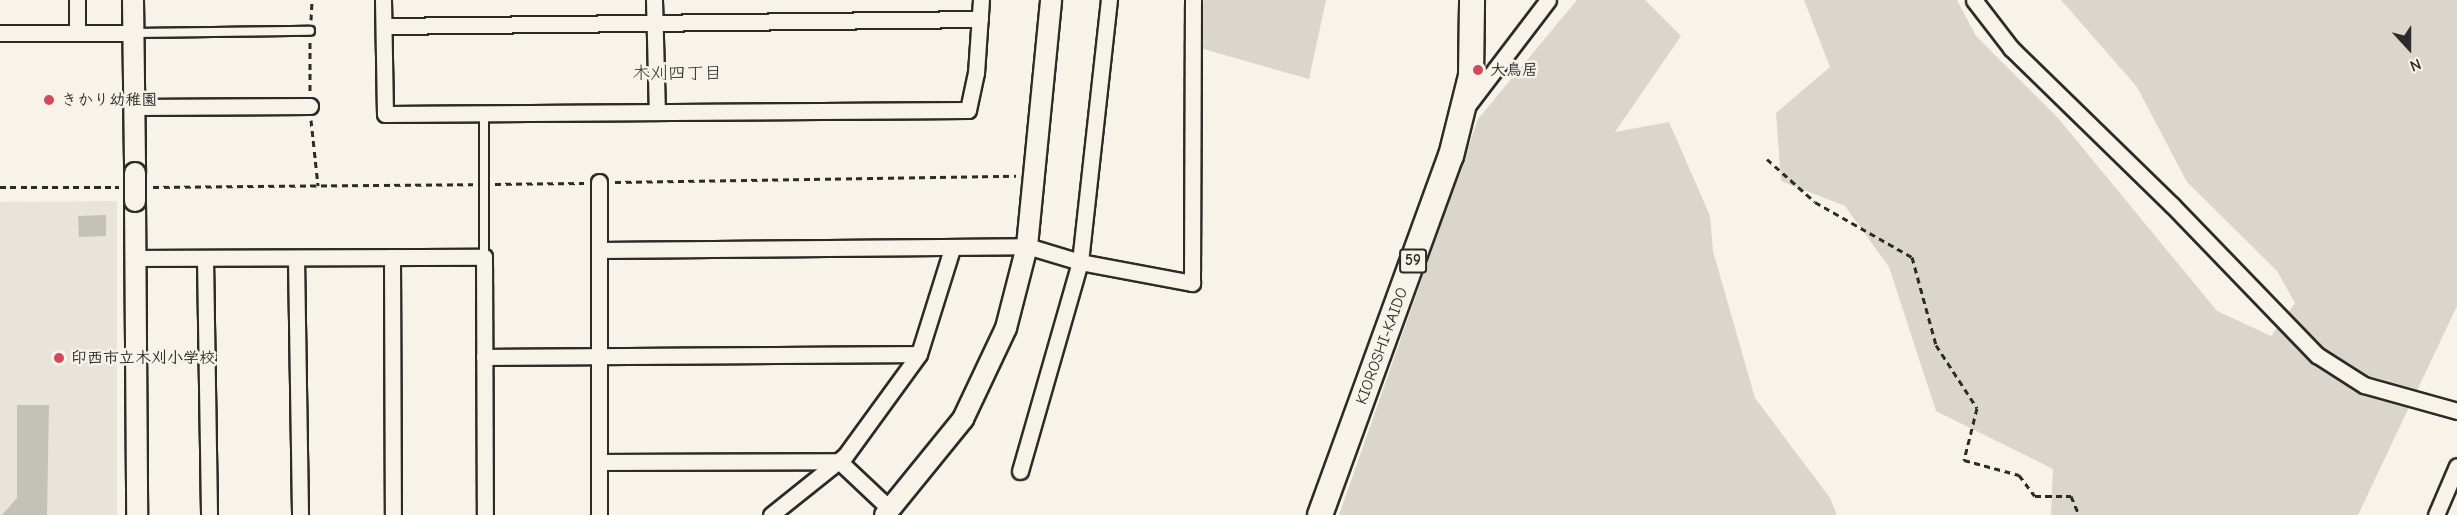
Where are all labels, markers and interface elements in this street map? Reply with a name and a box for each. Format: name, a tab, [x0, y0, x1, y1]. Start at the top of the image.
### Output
north arrow	[2379, 18, 2439, 78]
text: N	[2407, 55, 2424, 75]
place label: 大鳥居	[1490, 60, 1538, 80]
district label: 木刈四丁目	[632, 63, 722, 85]
marker: 大鳥居	[1471, 63, 1485, 77]
place label: きかり幼稚園	[61, 90, 157, 110]
marker: きかり幼稚園	[42, 93, 56, 107]
road number: 59	[1398, 249, 1428, 273]
street label: KIOROSHI-KAIDO	[1352, 285, 1412, 407]
place label: 印西市立木刈小学校	[71, 348, 215, 368]
marker: 印西市立木刈小学校	[52, 351, 66, 365]

